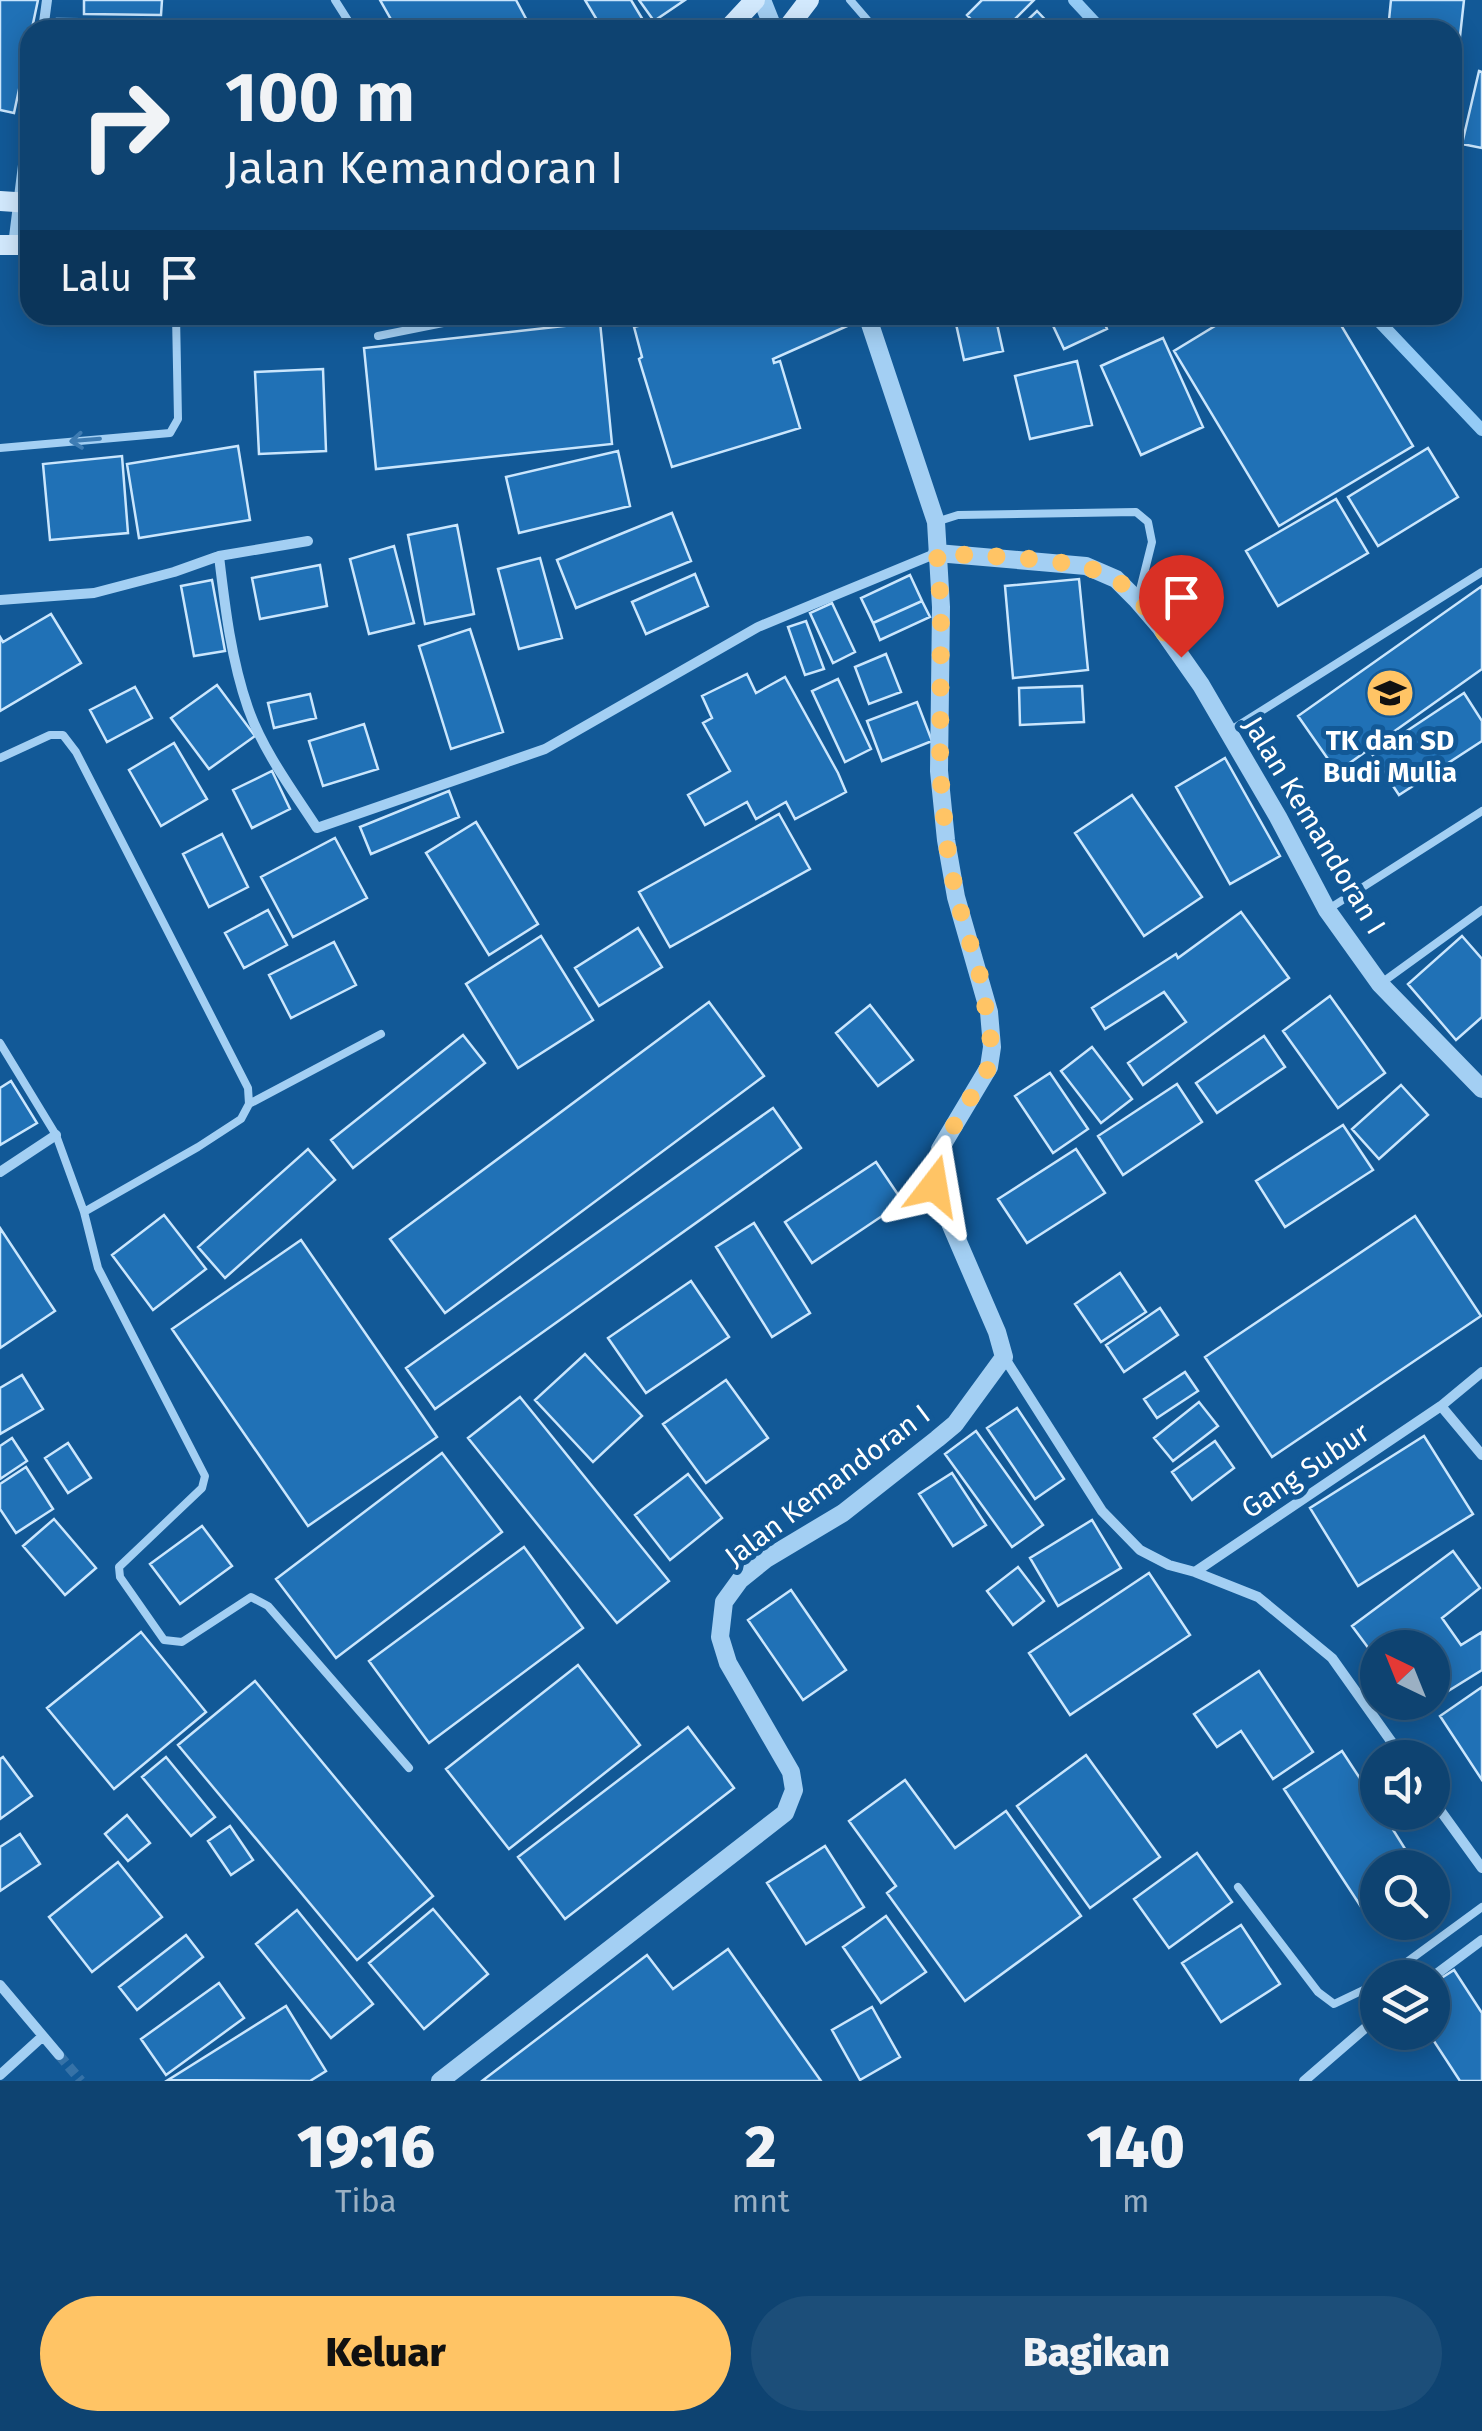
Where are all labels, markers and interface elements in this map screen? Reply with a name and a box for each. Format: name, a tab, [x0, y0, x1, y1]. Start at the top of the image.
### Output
text: 100 m	[225, 56, 415, 140]
icon: right	[60, 60, 190, 190]
text: Jalan Kemandoran I	[225, 141, 623, 195]
icon: arrive	[152, 250, 207, 305]
text: Lalu	[60, 255, 132, 301]
one-way arrow	[69, 431, 101, 450]
pin	[1139, 555, 1224, 658]
icon: arrive	[1154, 570, 1209, 625]
school or university icon: TK dan SD Budi Mulia	[1364, 667, 1416, 719]
street label: Jalan Kemandoran I	[1237, 711, 1393, 940]
place label: TK dan SD Budi Mulia	[1323, 724, 1457, 789]
position arrow	[882, 1134, 986, 1238]
street label: Jalan Kemandoran I	[718, 1398, 936, 1573]
street label: Gang Subur	[1235, 1416, 1375, 1525]
north arrow	[1360, 1630, 1450, 1720]
map controls	[1360, 1630, 1450, 2050]
button: sound	[1360, 1740, 1450, 1830]
button: search	[1360, 1850, 1450, 1940]
button: layers	[1360, 1960, 1450, 2050]
text: 19:16	[297, 2111, 435, 2183]
text: 2	[745, 2111, 776, 2183]
text: 140	[1086, 2111, 1185, 2183]
text: Tiba	[335, 2182, 397, 2220]
text: mnt	[732, 2182, 790, 2220]
text: m	[1122, 2182, 1149, 2220]
button: Keluar	[40, 2296, 731, 2411]
button: Bagikan	[751, 2296, 1442, 2411]

